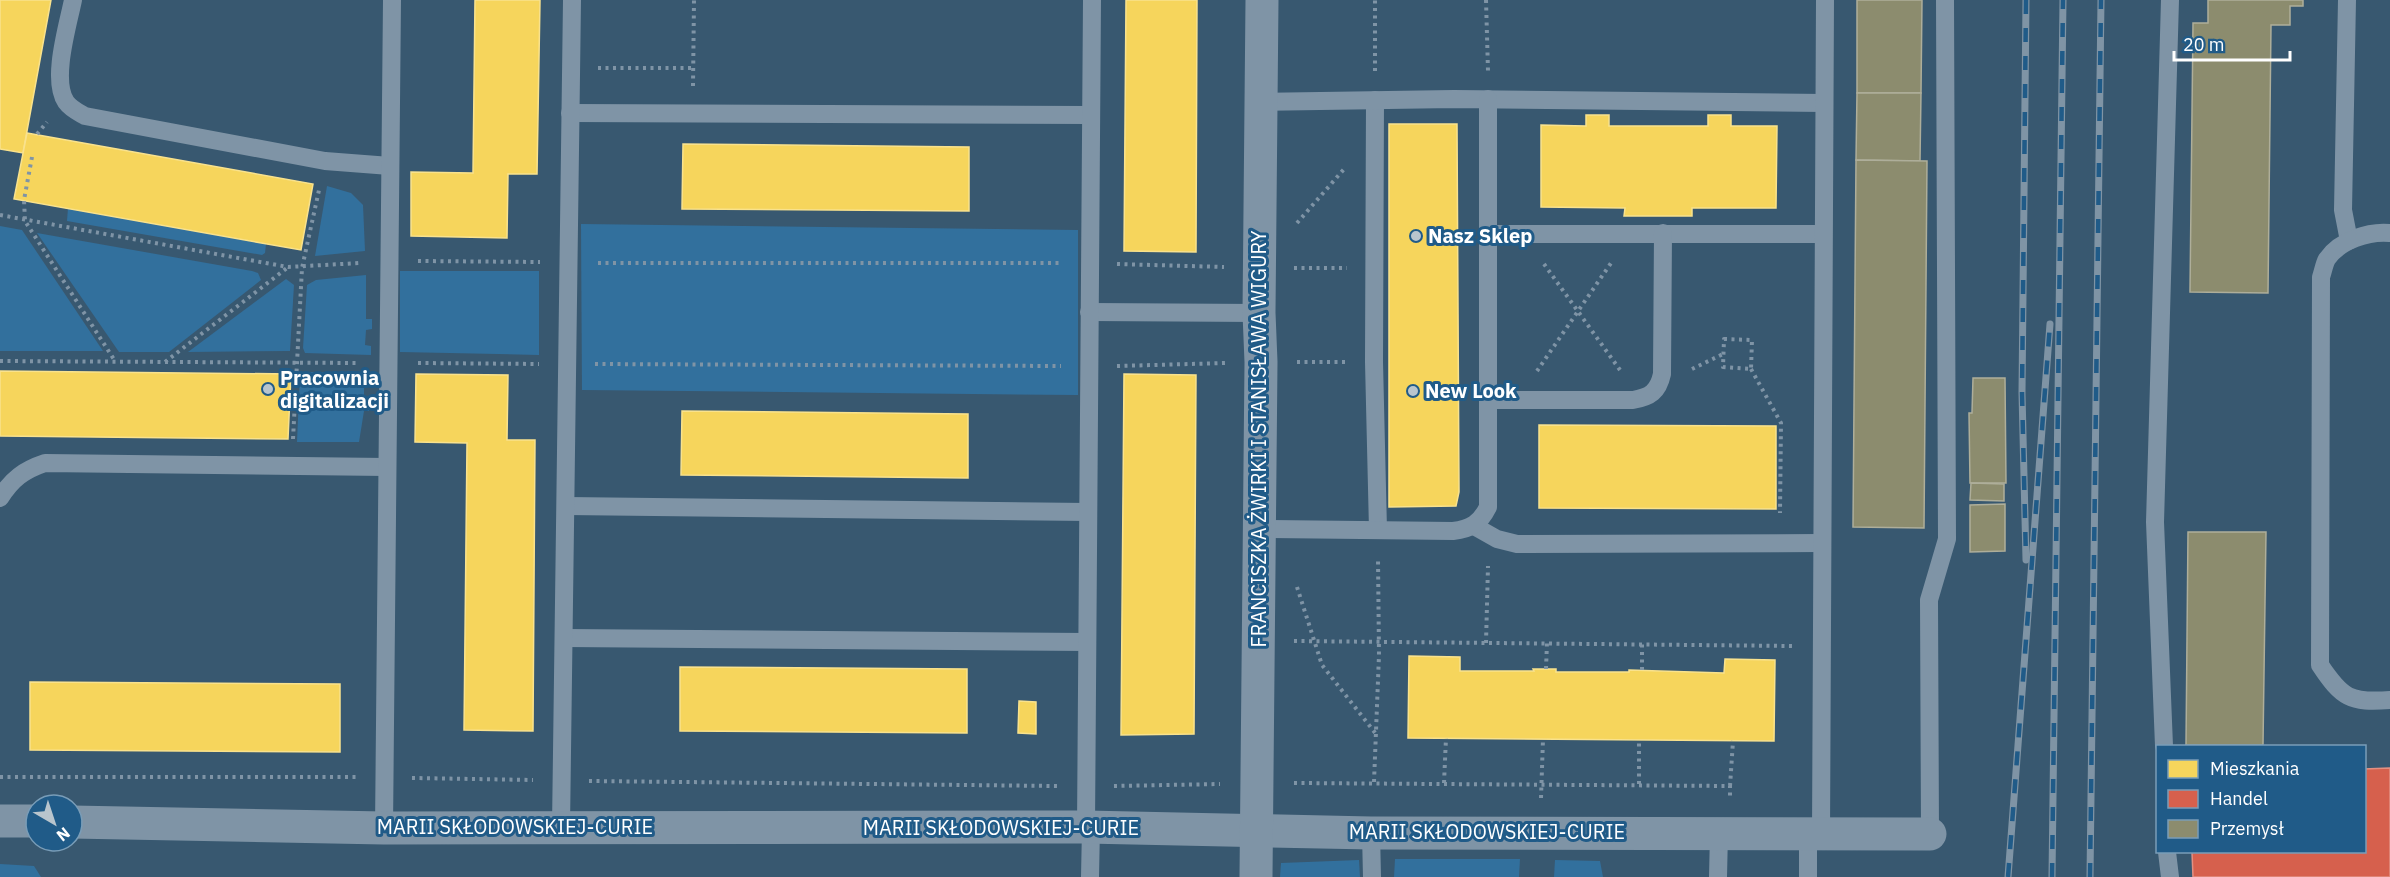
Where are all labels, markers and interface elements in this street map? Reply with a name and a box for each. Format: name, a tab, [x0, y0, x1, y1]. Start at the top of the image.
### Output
scale bar	[2174, 24, 2290, 62]
text: 20 m	[2183, 33, 2225, 56]
place label: Nasz Sklep	[1428, 222, 1532, 249]
marker: Nasz Sklep	[1409, 229, 1423, 243]
street label: FRANCISZKA ŻWIRKI I STANISŁAWA WIGURY	[1245, 230, 1272, 648]
place label: Pracownia digitalizacji	[280, 364, 389, 414]
place label: New Look	[1425, 377, 1517, 404]
marker: Pracownia digitalizacji	[261, 382, 275, 396]
marker: New Look	[1406, 384, 1420, 398]
legend	[2156, 745, 2366, 853]
text: Mieszkania	[2210, 757, 2300, 780]
text: Handel	[2210, 787, 2268, 810]
north arrow	[24, 793, 84, 853]
street label: MARII SKŁODOWSKIEJ-CURIE	[377, 813, 653, 840]
street label: MARII SKŁODOWSKIEJ-CURIE	[863, 814, 1139, 841]
text: Przemysł	[2210, 817, 2284, 840]
street label: MARII SKŁODOWSKIEJ-CURIE	[1349, 818, 1625, 845]
text: N	[53, 823, 74, 846]

